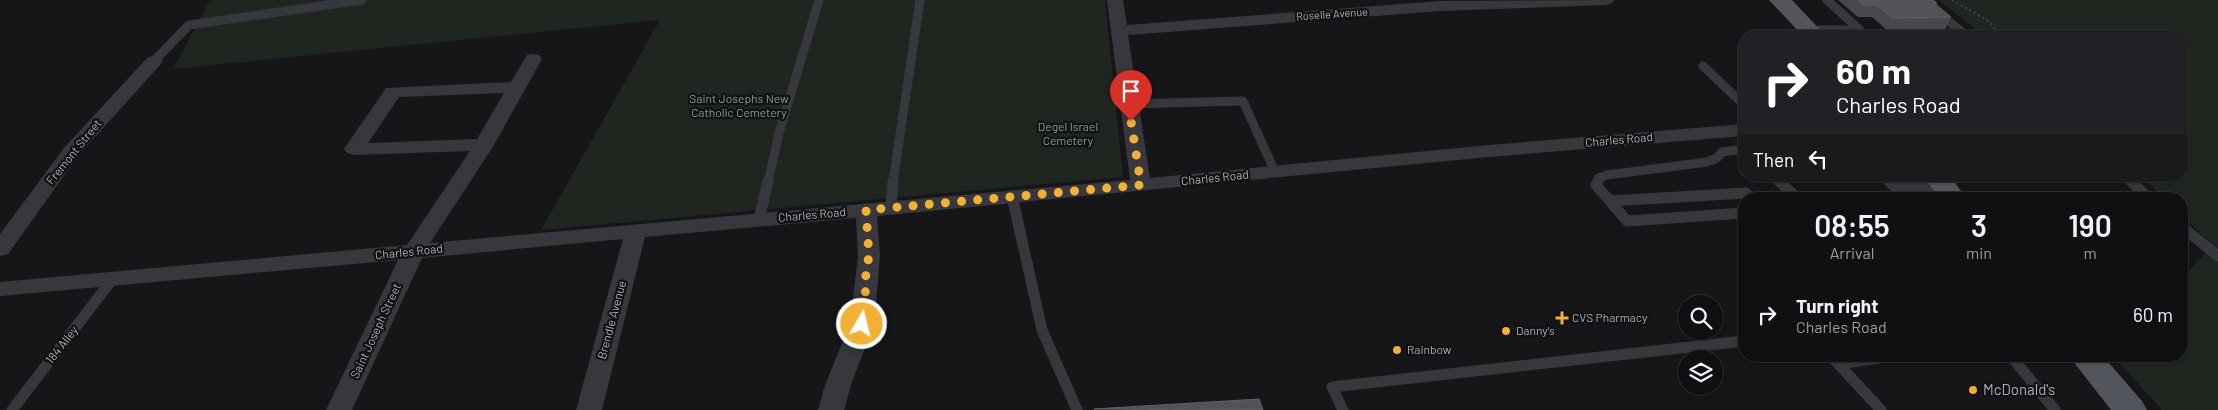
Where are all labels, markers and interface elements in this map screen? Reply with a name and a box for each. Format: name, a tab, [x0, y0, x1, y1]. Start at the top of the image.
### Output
street label: Roselle Avenue	[1296, 4, 1368, 22]
text: 60 m	[1836, 49, 1911, 91]
icon: right	[1753, 50, 1818, 115]
pin	[1110, 70, 1152, 121]
icon: arrive	[1117, 77, 1145, 105]
park label: Saint Josephs New Catholic Cemetery	[689, 91, 789, 119]
text: Charles Road	[1836, 91, 1961, 117]
street label: Fremont Street	[43, 116, 104, 187]
park label: Degel Israel Cemetery	[1038, 119, 1098, 147]
street label: Charles Road	[1584, 129, 1653, 149]
icon: left	[1804, 145, 1832, 173]
text: Then	[1753, 148, 1794, 171]
street label: Charles Road	[1180, 166, 1249, 188]
street label: Charles Road	[777, 204, 846, 224]
text: 08:55	[1814, 207, 1890, 243]
text: 3	[1971, 207, 1987, 243]
text: 190	[2068, 207, 2112, 243]
street label: Charles Road	[374, 240, 443, 262]
text: Arrival	[1830, 243, 1874, 262]
text: min	[1966, 243, 1992, 262]
text: m	[2083, 243, 2097, 262]
street label: Brendle Avenue	[594, 279, 628, 361]
street label: Saint Joseph Street	[347, 281, 403, 380]
text: Turn right	[1796, 294, 1878, 317]
map controls	[1678, 295, 1723, 395]
button: search	[1678, 295, 1723, 340]
position arrow	[835, 297, 887, 349]
icon: right	[1753, 301, 1781, 329]
text: 60 m	[2133, 303, 2173, 326]
place label: CVS Pharmacy	[1572, 310, 1648, 324]
marker: CVS Pharmacy	[1556, 312, 1568, 324]
text: Charles Road	[1796, 317, 1887, 336]
street label: 184 Alley	[42, 322, 81, 366]
place label: Danny's	[1516, 323, 1555, 337]
marker: Danny's	[1500, 325, 1512, 337]
place label: Rainbow	[1407, 342, 1452, 356]
marker: Rainbow	[1391, 344, 1403, 356]
button: layers	[1678, 350, 1723, 395]
place label: McDonald's	[1983, 380, 2055, 398]
marker: McDonald's	[1967, 384, 1979, 396]

